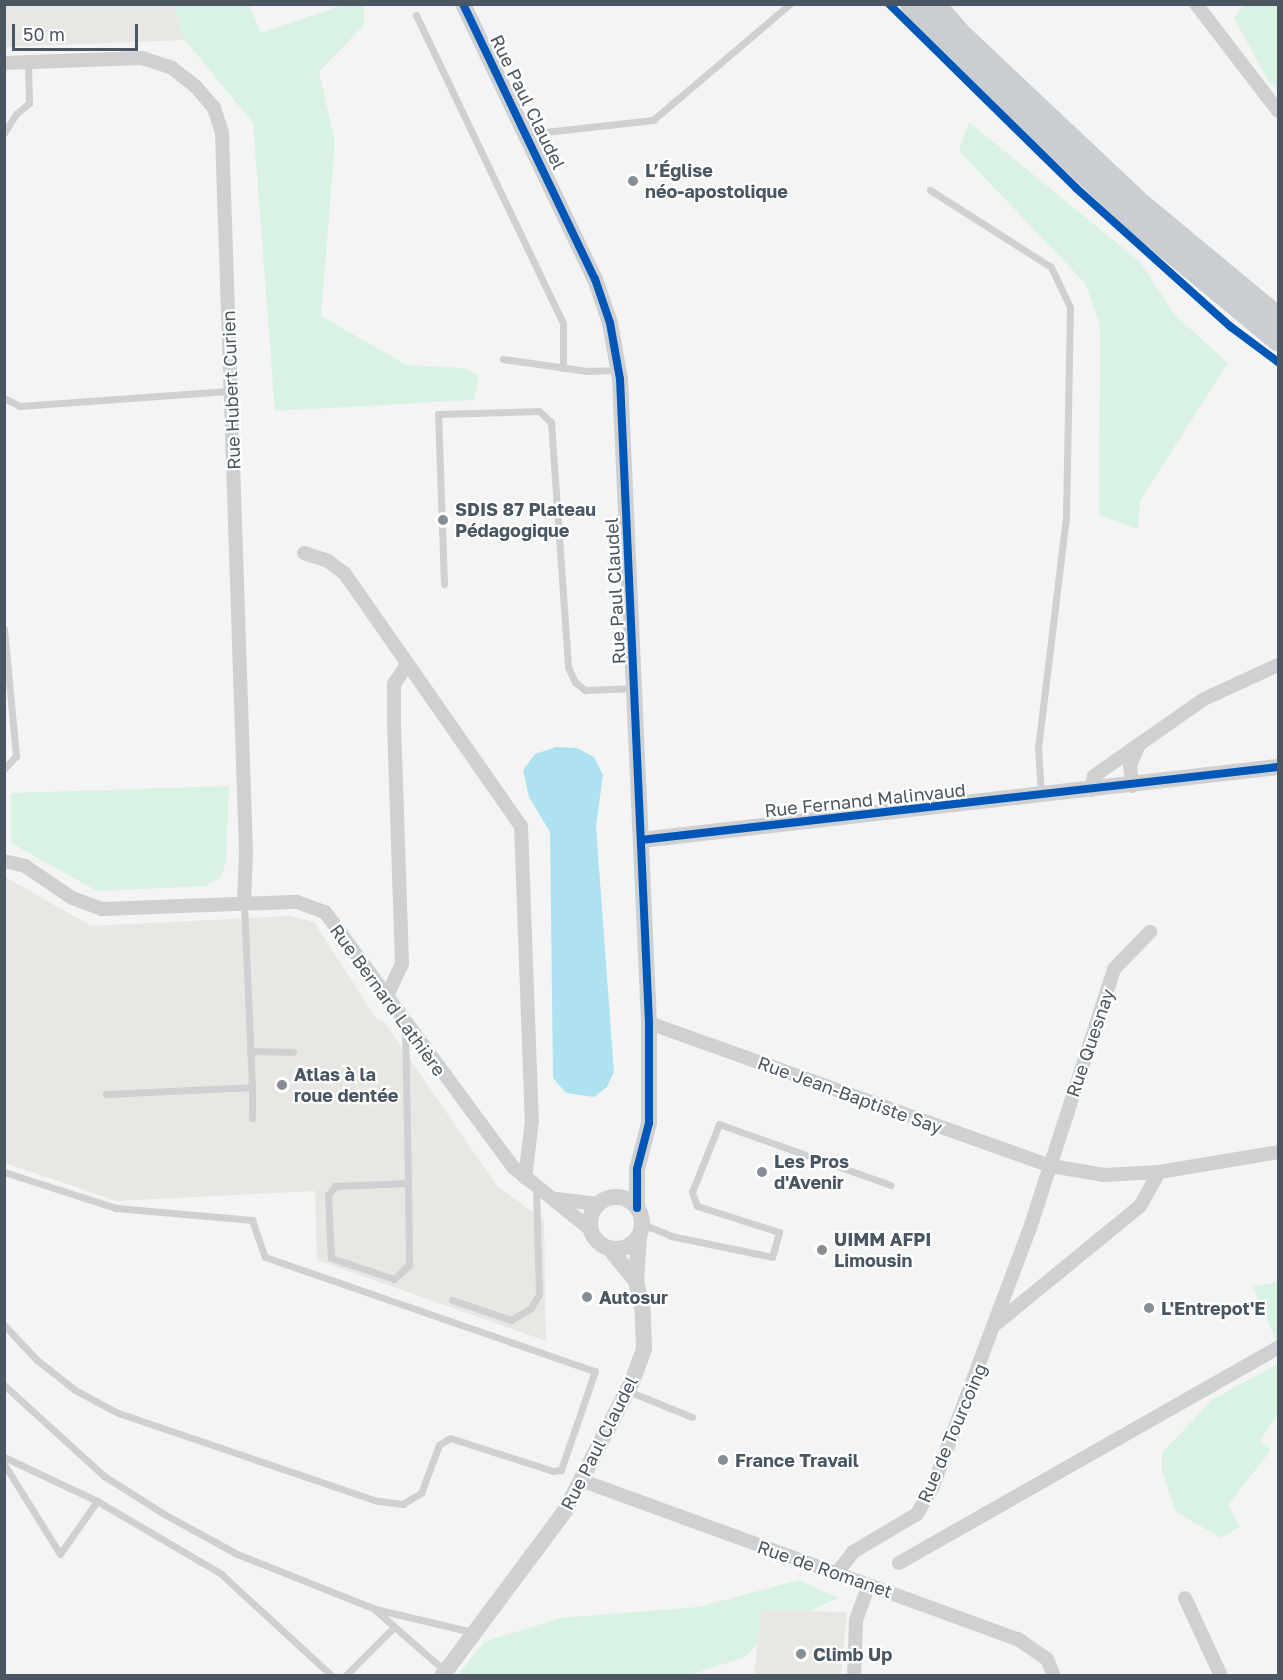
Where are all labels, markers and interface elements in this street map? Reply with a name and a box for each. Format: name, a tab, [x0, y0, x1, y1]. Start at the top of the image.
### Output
scale bar	[15, 12, 141, 50]
text: 50 m	[23, 23, 65, 45]
street label: Rue Paul Claudel	[486, 31, 570, 173]
place label: L’Église néo-apostolique	[645, 160, 788, 202]
marker: L’Église néo-apostolique	[626, 174, 640, 188]
street label: Rue Hubert Curien	[217, 310, 245, 470]
place label: SDIS 87 Plateau Pédagogique	[455, 499, 596, 542]
marker: SDIS 87 Plateau Pédagogique	[436, 513, 450, 527]
street label: Rue Paul Claudel	[600, 517, 630, 665]
street label: Rue Fernand Malinvaud	[763, 779, 967, 821]
street label: Rue Bernard Lathière	[326, 920, 450, 1080]
street label: Rue Quesnay	[1061, 986, 1119, 1100]
street label: Rue Jean-Baptiste Say	[755, 1052, 945, 1138]
place label: Atlas à la roue dentée	[294, 1064, 398, 1106]
marker: Atlas à la roue dentée	[275, 1078, 289, 1092]
place label: Les Pros d'Avenir	[774, 1151, 849, 1194]
marker: Les Pros d'Avenir	[755, 1165, 769, 1179]
place label: UIMM AFPI Limousin	[834, 1229, 931, 1272]
marker: UIMM AFPI Limousin	[815, 1243, 829, 1257]
place label: Autosur	[599, 1286, 668, 1308]
marker: Autosur	[580, 1290, 594, 1304]
place label: L'Entrepot'E	[1161, 1297, 1265, 1319]
marker: L'Entrepot'E	[1142, 1301, 1156, 1315]
street label: Rue de Tourcoing	[913, 1360, 991, 1506]
street label: Rue Paul Claudel	[556, 1373, 642, 1513]
place label: France Travail	[735, 1449, 859, 1471]
marker: France Travail	[716, 1453, 730, 1467]
street label: Rue de Romanet	[755, 1536, 895, 1602]
place label: Climb Up	[813, 1643, 892, 1665]
marker: Climb Up	[794, 1647, 808, 1661]

